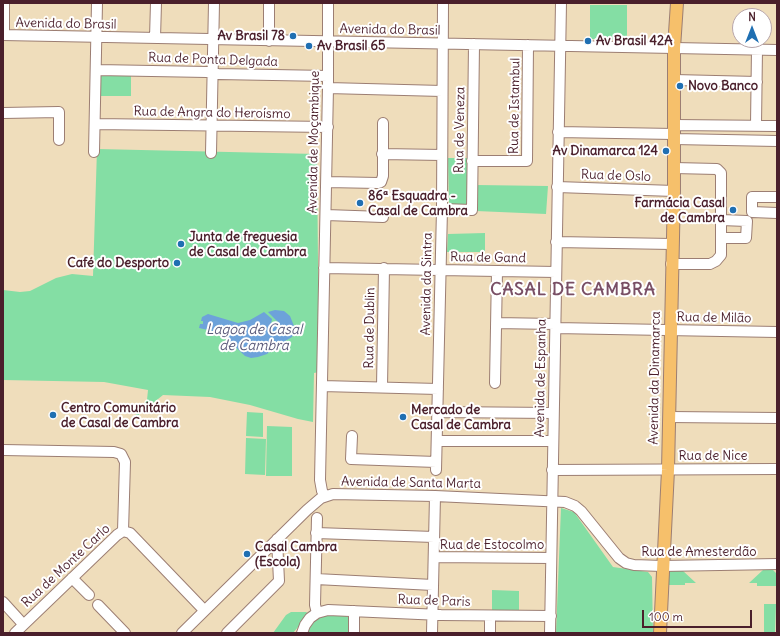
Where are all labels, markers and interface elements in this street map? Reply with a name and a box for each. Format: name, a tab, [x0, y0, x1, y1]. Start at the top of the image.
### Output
north arrow	[732, 8, 772, 48]
text: N	[748, 10, 756, 24]
street label: Avenida do Brasil	[15, 15, 117, 33]
street label: Avenida do Brasil	[339, 21, 441, 39]
place label: Av Brasil 78	[218, 28, 285, 44]
marker: Av Brasil 78	[288, 31, 298, 41]
place label: Av Brasil 42A	[596, 33, 673, 49]
marker: Av Brasil 42A	[583, 36, 593, 46]
place label: Av Brasil 65	[317, 38, 386, 54]
marker: Av Brasil 65	[304, 41, 314, 51]
street label: Rua de Ponta Delgada	[148, 50, 278, 70]
street label: Rua de Istambul	[506, 58, 524, 154]
street label: Avenida de Moçambique	[305, 70, 323, 214]
place label: Novo Banco	[688, 78, 758, 94]
marker: Novo Banco	[675, 81, 685, 91]
street label: Rua de Veneza	[451, 87, 469, 173]
street label: Rua de Angra do Heroísmo	[133, 104, 291, 122]
place label: Av Dinamarca 124	[553, 143, 658, 159]
marker: Av Dinamarca 124	[661, 146, 671, 156]
street label: Rua de Oslo	[581, 167, 651, 185]
place label: 86ª Esquadra - Casal de Cambra	[368, 188, 468, 219]
place label: Farmácia Casal de Cambra	[635, 195, 725, 226]
marker: 86ª Esquadra - Casal de Cambra	[355, 198, 365, 208]
marker: Farmácia Casal de Cambra	[728, 205, 738, 215]
place label: Junta de freguesia de Casal de Cambra	[189, 229, 307, 260]
street label: Avenida da Sintra	[418, 232, 436, 336]
marker: Junta de freguesia de Casal de Cambra	[176, 239, 186, 249]
street label: Rua de Gand	[450, 250, 526, 266]
place label: Café do Desporto	[67, 255, 169, 271]
marker: Café do Desporto	[172, 258, 182, 268]
district label: CASAL DE CAMBRA	[490, 280, 656, 300]
street label: Rua de Dublin	[361, 287, 379, 369]
street label: Rua de Milão	[676, 310, 752, 326]
street label: Avenida da Dinamarca	[646, 311, 664, 445]
street label: Avenida de Espanha	[532, 319, 550, 437]
water label: Lagoa de Casal de Cambra	[206, 322, 302, 354]
place label: Centro Comunitário de Casal de Cambra	[61, 400, 179, 431]
place label: Mercado de Casal de Cambra	[411, 402, 511, 433]
marker: Centro Comunitário de Casal de Cambra	[48, 410, 58, 420]
marker: Mercado de Casal de Cambra	[398, 412, 408, 422]
street label: Rua de Nice	[678, 448, 748, 464]
street label: Avenida de Santa Marta	[341, 474, 481, 492]
street label: Rua de Monte Carlo	[19, 521, 113, 611]
street label: Rua de Estocolmo	[440, 537, 544, 553]
place label: Casal Cambra (Escola)	[255, 539, 337, 570]
street label: Rua de Amesterdão	[641, 544, 757, 560]
marker: Casal Cambra (Escola)	[242, 549, 252, 559]
street label: Rua de Paris	[397, 592, 471, 610]
scale bar	[644, 602, 754, 628]
text: 100 m	[649, 609, 683, 624]

